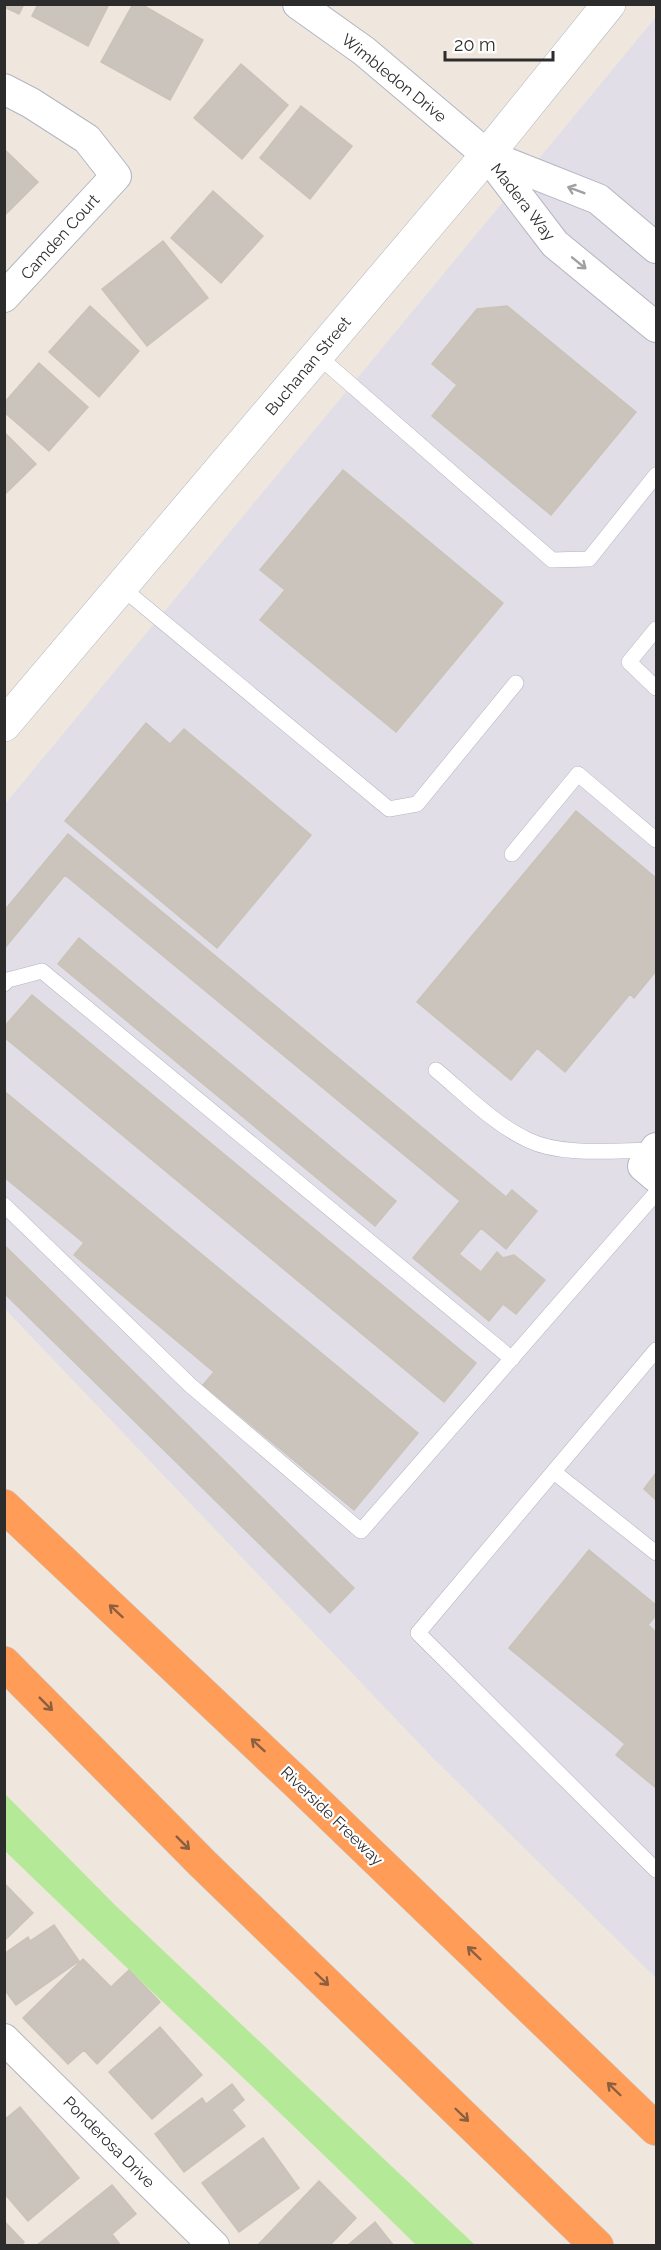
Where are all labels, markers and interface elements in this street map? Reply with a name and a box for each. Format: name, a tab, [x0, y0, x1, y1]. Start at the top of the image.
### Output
scale bar	[445, 24, 553, 62]
street label: Wimbledon Drive	[338, 30, 450, 126]
text: 20 m	[454, 34, 496, 55]
street label: Madera Way	[487, 160, 559, 245]
one-way arrow	[567, 184, 586, 195]
street label: Camden Court	[17, 190, 104, 284]
one-way arrow	[570, 257, 586, 270]
street label: Buchanan Street	[261, 312, 355, 419]
one-way arrow	[108, 1604, 123, 1619]
one-way arrow	[38, 1697, 53, 1712]
one-way arrow	[250, 1738, 265, 1753]
street label: Riverside Freeway	[277, 1762, 387, 1870]
one-way arrow	[175, 1835, 190, 1850]
one-way arrow	[466, 1946, 481, 1961]
one-way arrow	[315, 1972, 330, 1986]
one-way arrow	[607, 2081, 622, 2096]
street label: Ponderosa Drive	[59, 2092, 159, 2192]
one-way arrow	[455, 2107, 470, 2122]

